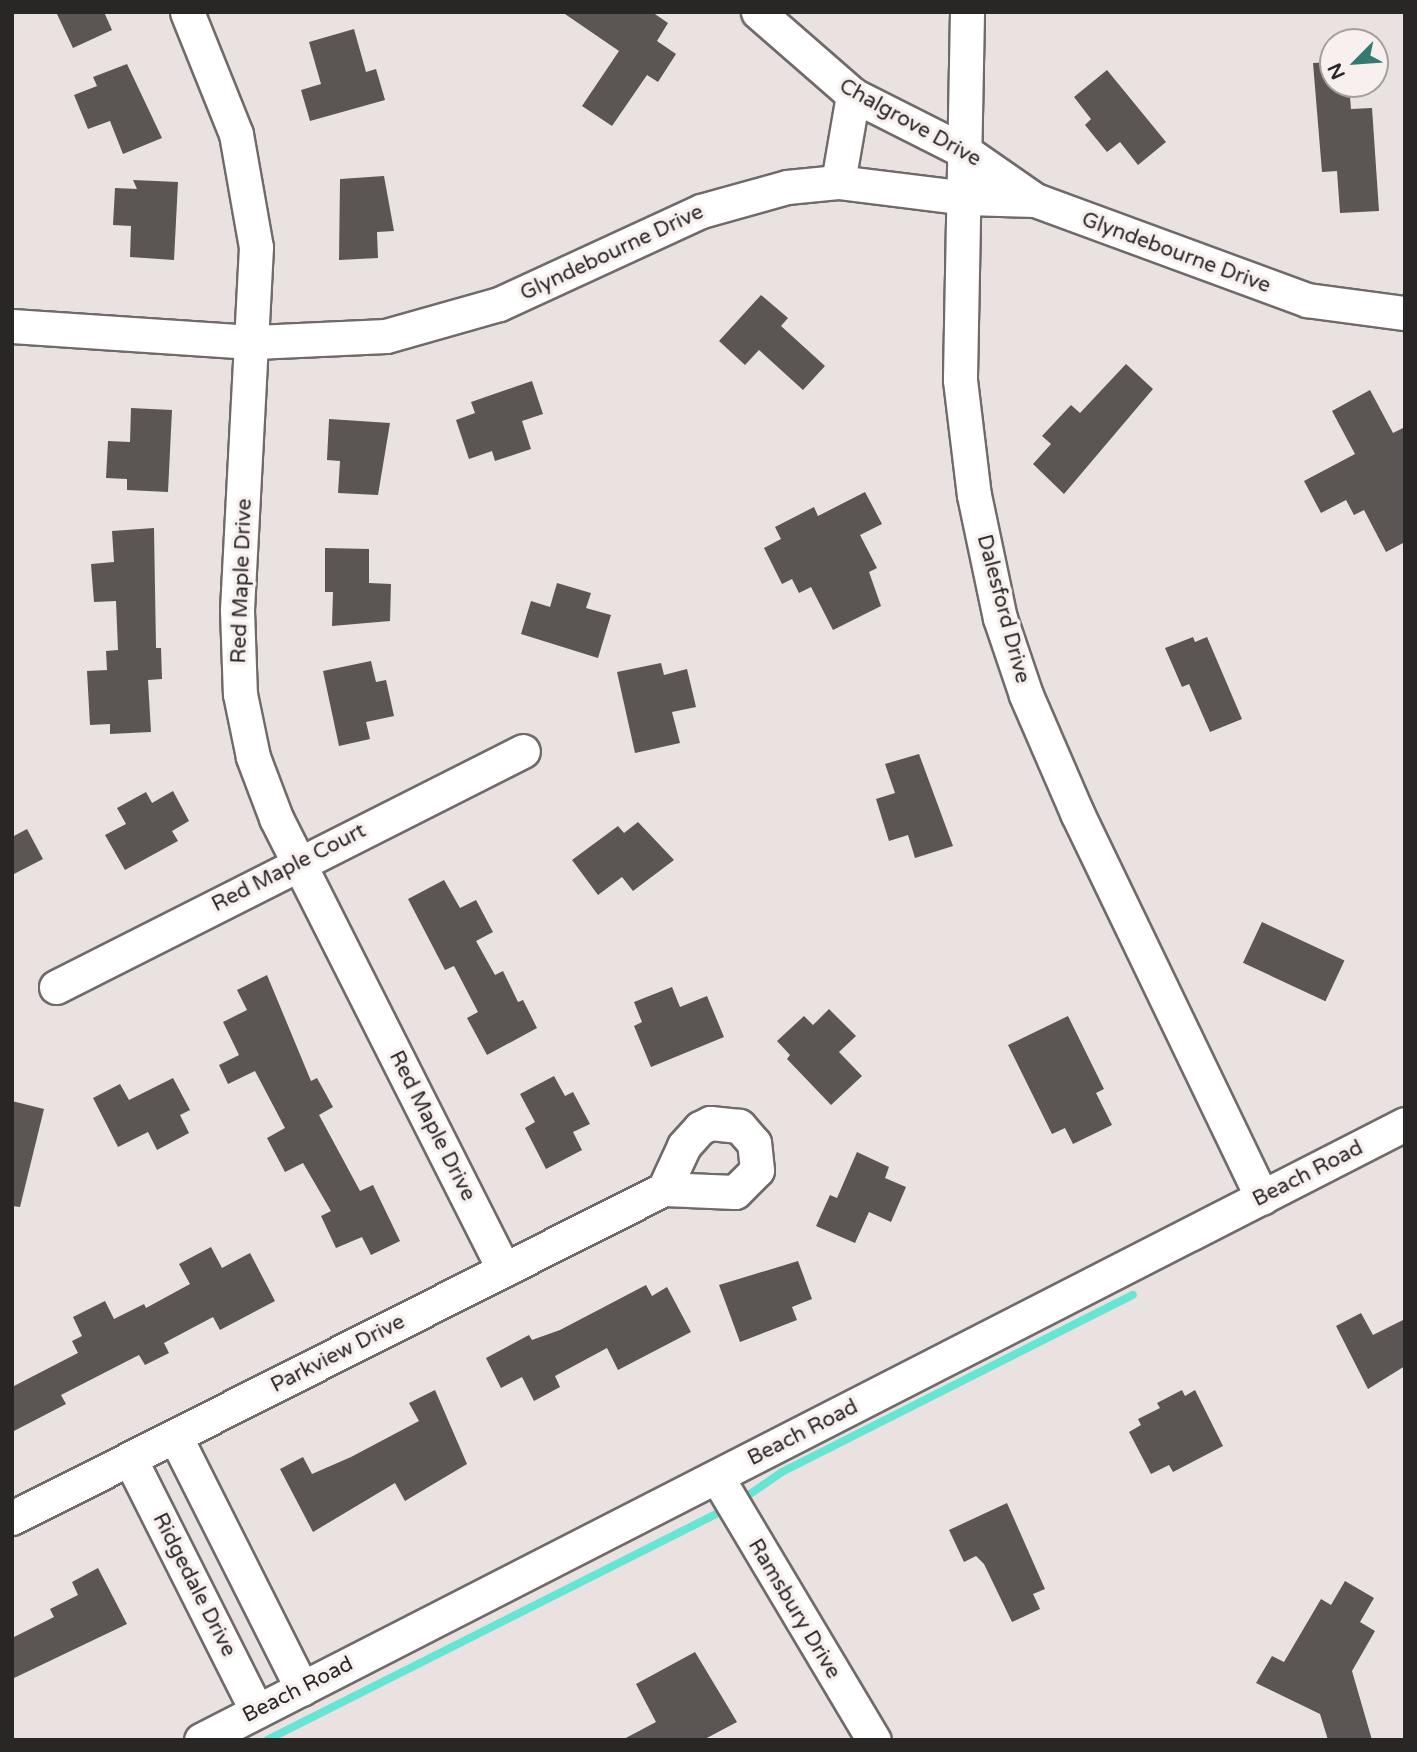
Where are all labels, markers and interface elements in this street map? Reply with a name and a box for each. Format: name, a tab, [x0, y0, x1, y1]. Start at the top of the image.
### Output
north arrow	[1319, 28, 1389, 98]
text: N	[1324, 59, 1350, 83]
street label: Chalgrove Drive	[835, 74, 985, 172]
street label: Glyndebourne Drive	[516, 200, 708, 306]
street label: Glyndebourne Drive	[1078, 207, 1274, 299]
street label: Red Maple Drive	[227, 498, 257, 664]
street label: Dalesford Drive	[971, 532, 1035, 686]
street label: Red Maple Court	[208, 818, 370, 918]
street label: Red Maple Drive	[383, 1047, 481, 1205]
street label: Beach Road	[1249, 1135, 1367, 1213]
street label: Parkview Drive	[267, 1309, 409, 1399]
street label: Beach Road	[744, 1394, 862, 1472]
street label: Ridgedale Drive	[147, 1509, 241, 1661]
street label: Ramsbury Drive	[742, 1535, 846, 1683]
street label: Beach Road	[239, 1651, 357, 1729]

